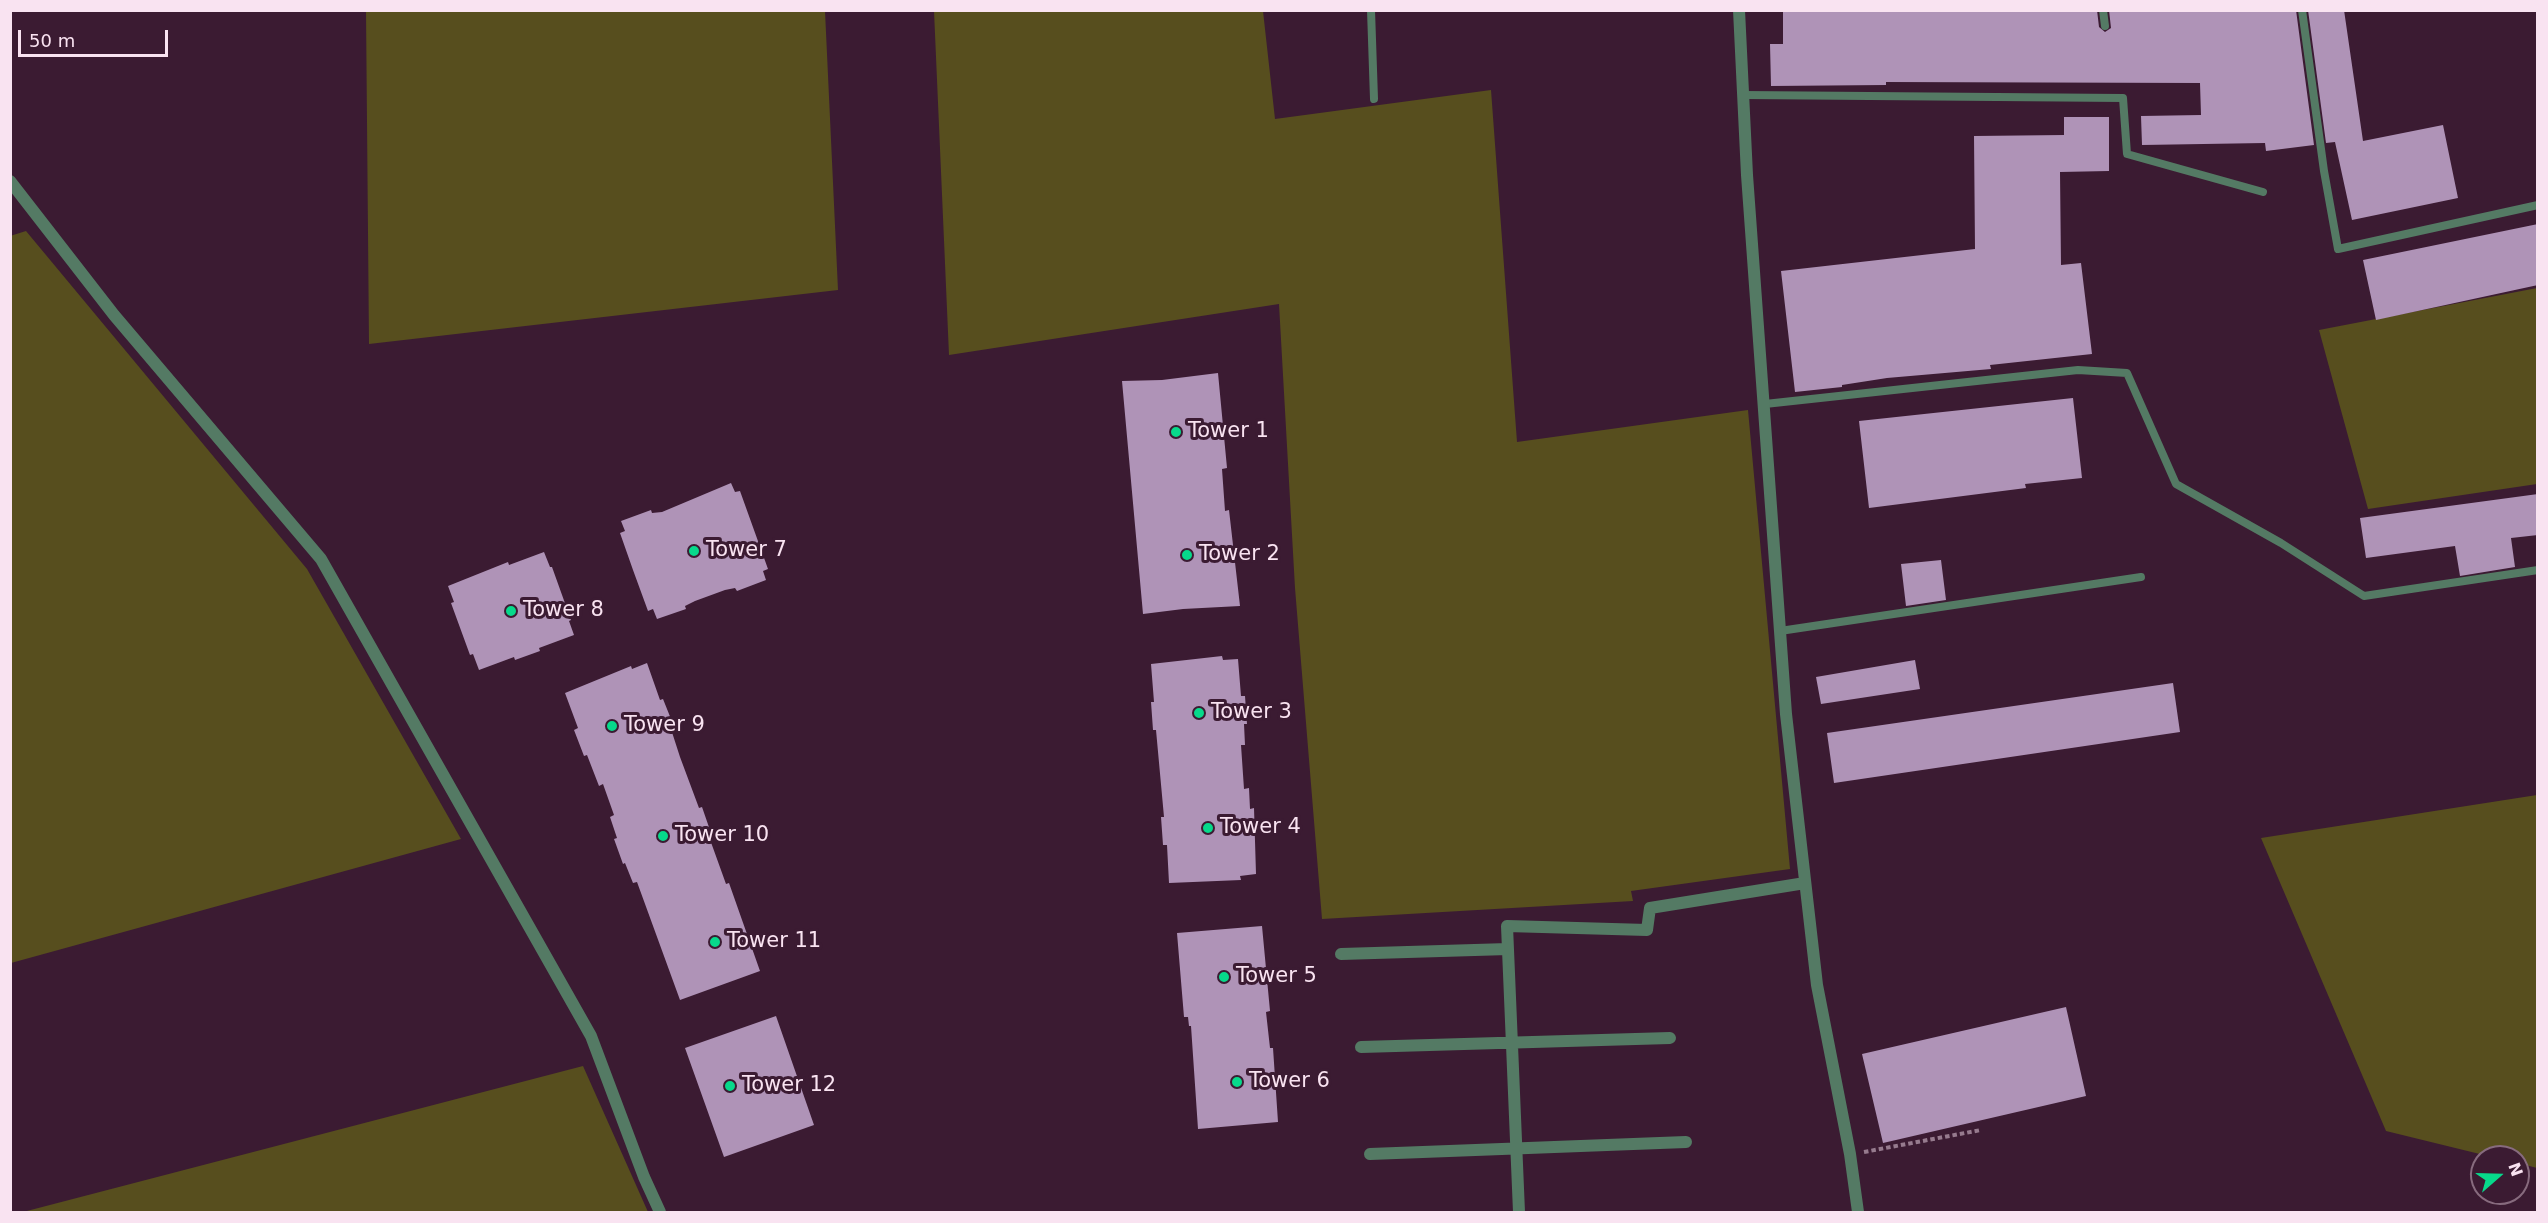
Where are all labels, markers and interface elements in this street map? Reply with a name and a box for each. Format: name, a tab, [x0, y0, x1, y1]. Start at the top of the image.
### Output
scale bar	[21, 18, 171, 56]
text: 50 m	[29, 30, 75, 51]
place label: Tower 1	[1188, 419, 1269, 445]
marker: Tower 1	[1169, 425, 1183, 439]
place label: Tower 7	[706, 538, 787, 564]
place label: Tower 2	[1199, 542, 1280, 568]
marker: Tower 7	[687, 544, 701, 558]
marker: Tower 2	[1180, 548, 1194, 562]
place label: Tower 8	[523, 598, 604, 624]
marker: Tower 8	[504, 604, 518, 618]
place label: Tower 3	[1211, 700, 1292, 726]
marker: Tower 3	[1192, 706, 1206, 720]
place label: Tower 9	[624, 713, 705, 739]
marker: Tower 9	[605, 719, 619, 733]
place label: Tower 4	[1220, 815, 1301, 841]
marker: Tower 4	[1201, 821, 1215, 835]
place label: Tower 10	[675, 823, 769, 849]
marker: Tower 10	[656, 829, 670, 843]
place label: Tower 11	[727, 929, 821, 955]
marker: Tower 11	[708, 935, 722, 949]
place label: Tower 5	[1236, 964, 1317, 990]
marker: Tower 5	[1217, 970, 1231, 984]
place label: Tower 6	[1249, 1069, 1330, 1095]
place label: Tower 12	[742, 1073, 836, 1099]
marker: Tower 6	[1230, 1075, 1244, 1089]
marker: Tower 12	[723, 1079, 737, 1093]
north arrow	[2470, 1145, 2530, 1205]
text: N	[2504, 1160, 2527, 1179]

